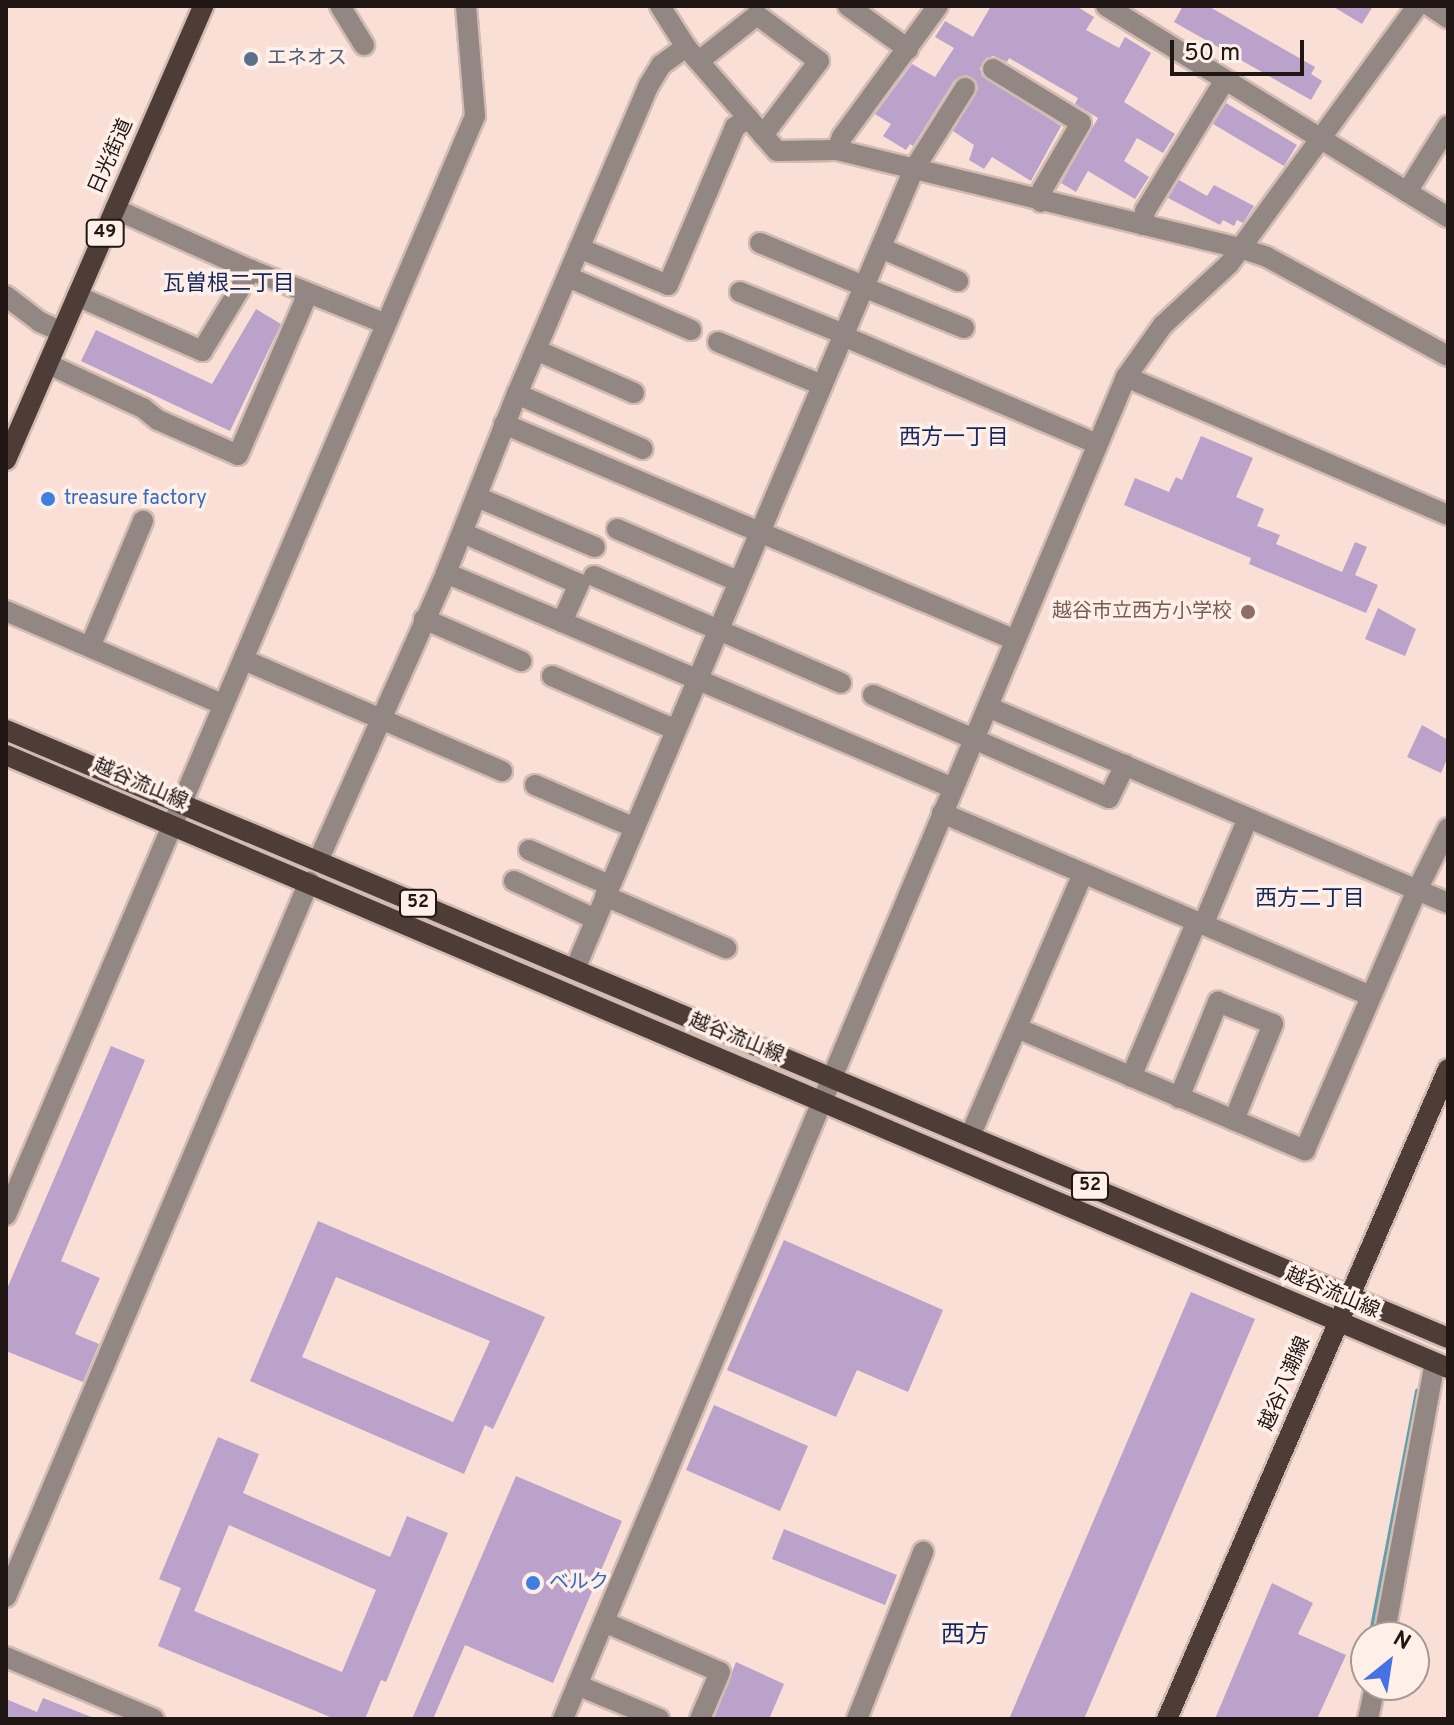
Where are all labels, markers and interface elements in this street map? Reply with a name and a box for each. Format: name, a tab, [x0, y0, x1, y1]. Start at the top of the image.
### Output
scale bar	[1174, 24, 1308, 74]
text: 50 m	[1184, 39, 1240, 69]
place label: エネオス	[267, 47, 347, 71]
marker: エネオス	[242, 50, 260, 68]
street label: 日光街道	[85, 116, 139, 198]
road number: 49	[85, 219, 125, 247]
district label: 瓦曽根二丁目	[163, 272, 295, 298]
district label: 西方一丁目	[899, 426, 1009, 452]
place label: treasure factory	[64, 487, 207, 511]
marker: treasure factory	[39, 490, 57, 508]
place label: 越谷市立西方小学校	[1052, 600, 1232, 624]
marker: 越谷市立西方小学校	[1239, 603, 1257, 621]
street label: 越谷流山線	[89, 754, 191, 816]
district label: 西方二丁目	[1255, 887, 1365, 913]
road number: 52	[398, 889, 438, 917]
street label: 越谷流山線	[685, 1009, 787, 1069]
road number: 52	[1070, 1172, 1110, 1200]
street label: 越谷流山線	[1281, 1263, 1383, 1325]
street label: 越谷八潮線	[1255, 1333, 1317, 1435]
place label: ベルク	[549, 1571, 609, 1595]
marker: ベルク	[524, 1574, 542, 1592]
north arrow	[1350, 1621, 1430, 1701]
district label: 西方	[941, 1623, 989, 1651]
text: N	[1388, 1626, 1415, 1657]

